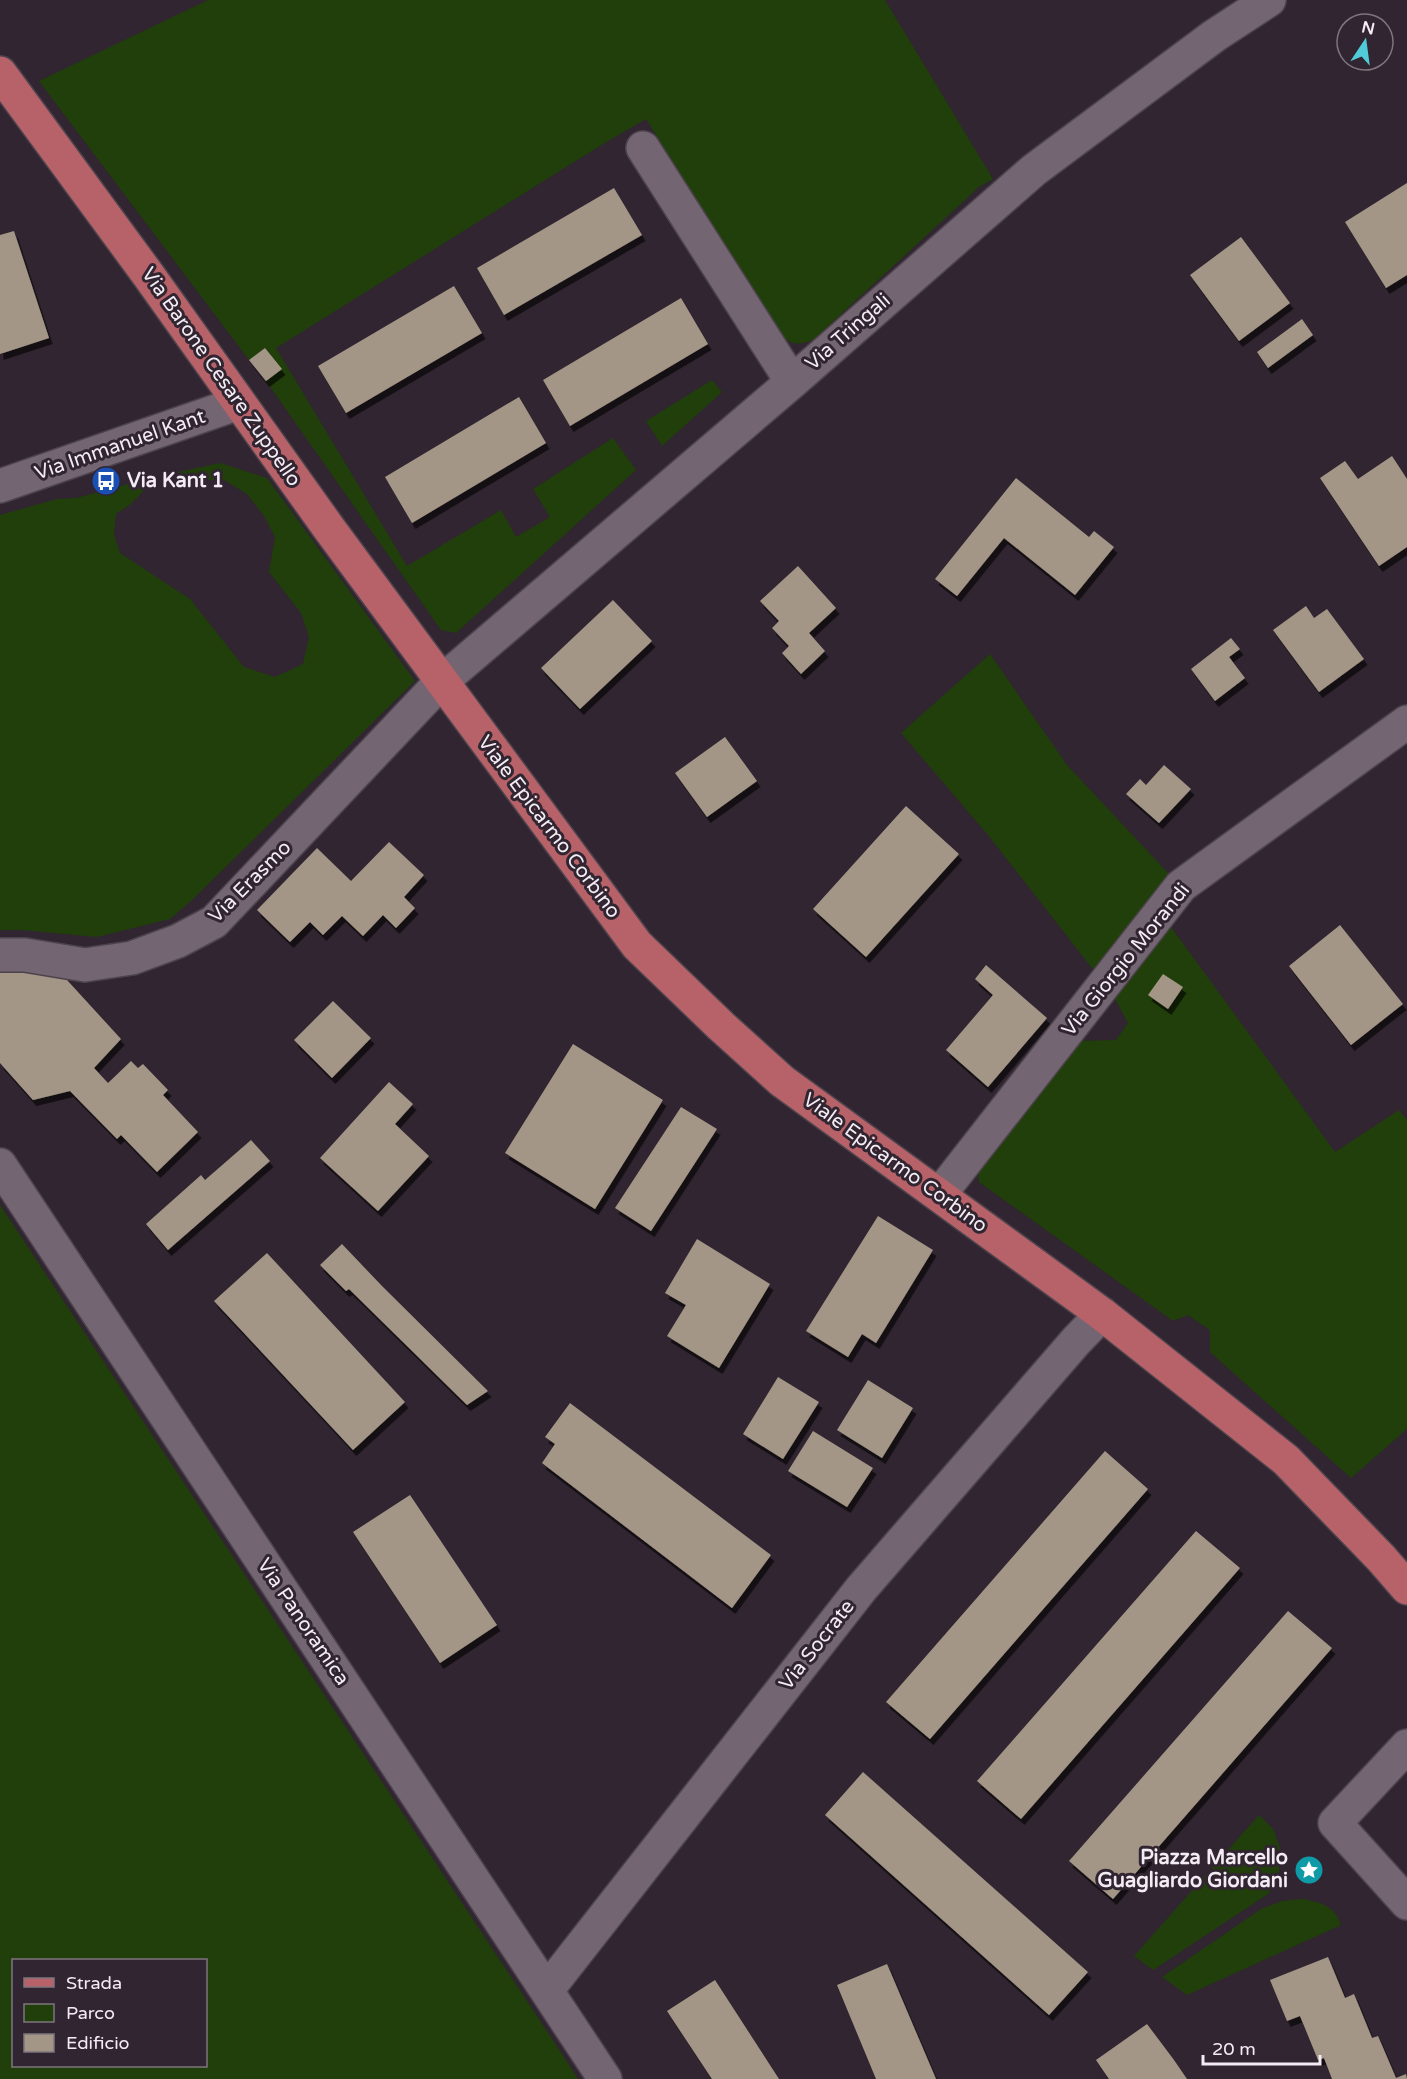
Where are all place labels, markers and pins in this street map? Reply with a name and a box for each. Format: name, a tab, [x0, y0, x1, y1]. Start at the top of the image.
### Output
bus stop icon: Via Kant 1	[90, 465, 122, 497]
place label: Via Kant 1	[127, 469, 224, 493]
place label: Piazza Marcello Guagliardo Giordani	[1098, 1846, 1288, 1893]
place icon: Piazza Marcello Guagliardo Giordani	[1293, 1854, 1325, 1886]

